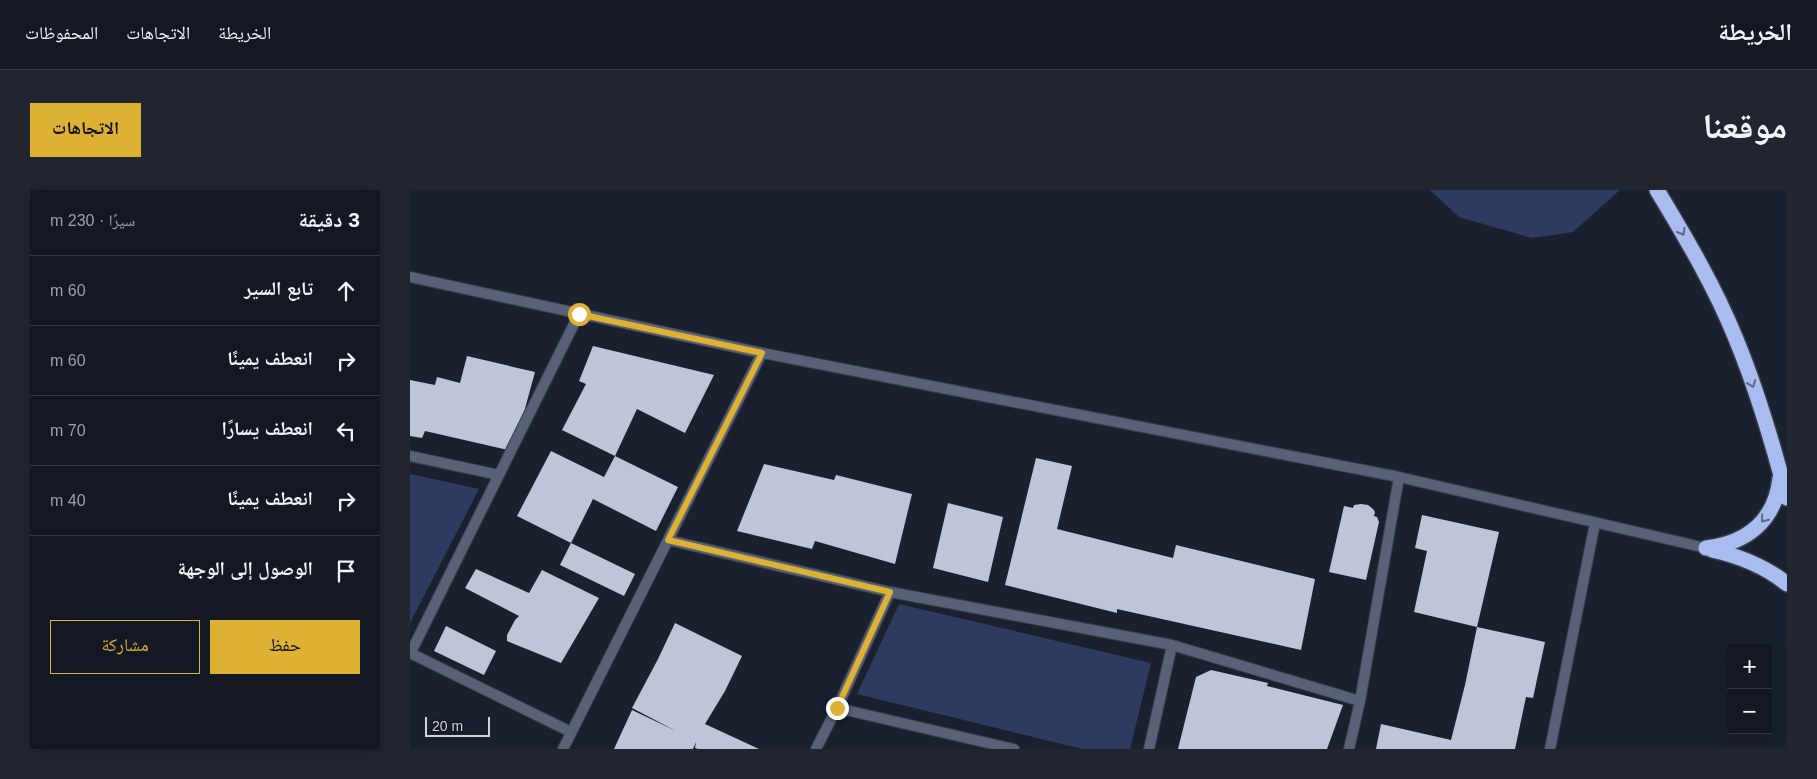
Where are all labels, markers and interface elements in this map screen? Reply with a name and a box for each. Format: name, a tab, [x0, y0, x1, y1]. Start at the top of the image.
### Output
text: الخريطة	[1718, 18, 1792, 45]
text: المحفوظات	[25, 23, 98, 43]
text: الاتجاهات	[126, 23, 190, 43]
text: الخريطة	[218, 23, 271, 43]
button: الاتجاهات	[30, 103, 141, 157]
text: موقعنا	[1702, 106, 1787, 145]
text: 3 دقيقة	[298, 208, 360, 231]
text: سيرًا · 230 m	[50, 212, 135, 229]
one-way arrow	[1675, 227, 1685, 236]
icon: ahead	[332, 277, 360, 305]
text: تابع السير	[244, 278, 313, 299]
text: 60 m	[50, 282, 86, 299]
route start	[568, 303, 591, 326]
icon: right	[332, 347, 360, 375]
text: انعطف يمينًا	[227, 348, 313, 369]
text: 60 m	[50, 352, 86, 369]
one-way arrow	[1746, 379, 1756, 387]
icon: left	[332, 417, 360, 445]
text: انعطف يسارًا	[222, 418, 313, 439]
text: 70 m	[50, 422, 86, 439]
icon: right	[332, 487, 360, 515]
text: انعطف يمينًا	[227, 488, 313, 509]
text: 40 m	[50, 492, 86, 509]
one-way arrow	[1761, 513, 1769, 522]
icon: arrive	[332, 557, 360, 585]
text: الوصول إلى الوجهة	[177, 558, 313, 579]
button: مشاركة	[50, 620, 200, 674]
button: حفظ	[210, 620, 360, 674]
map controls	[1727, 644, 1772, 734]
button: +	[1727, 644, 1772, 689]
button: −	[1727, 689, 1772, 734]
route end	[826, 697, 849, 720]
scale bar	[425, 714, 490, 737]
text: 20 m	[432, 718, 463, 734]

